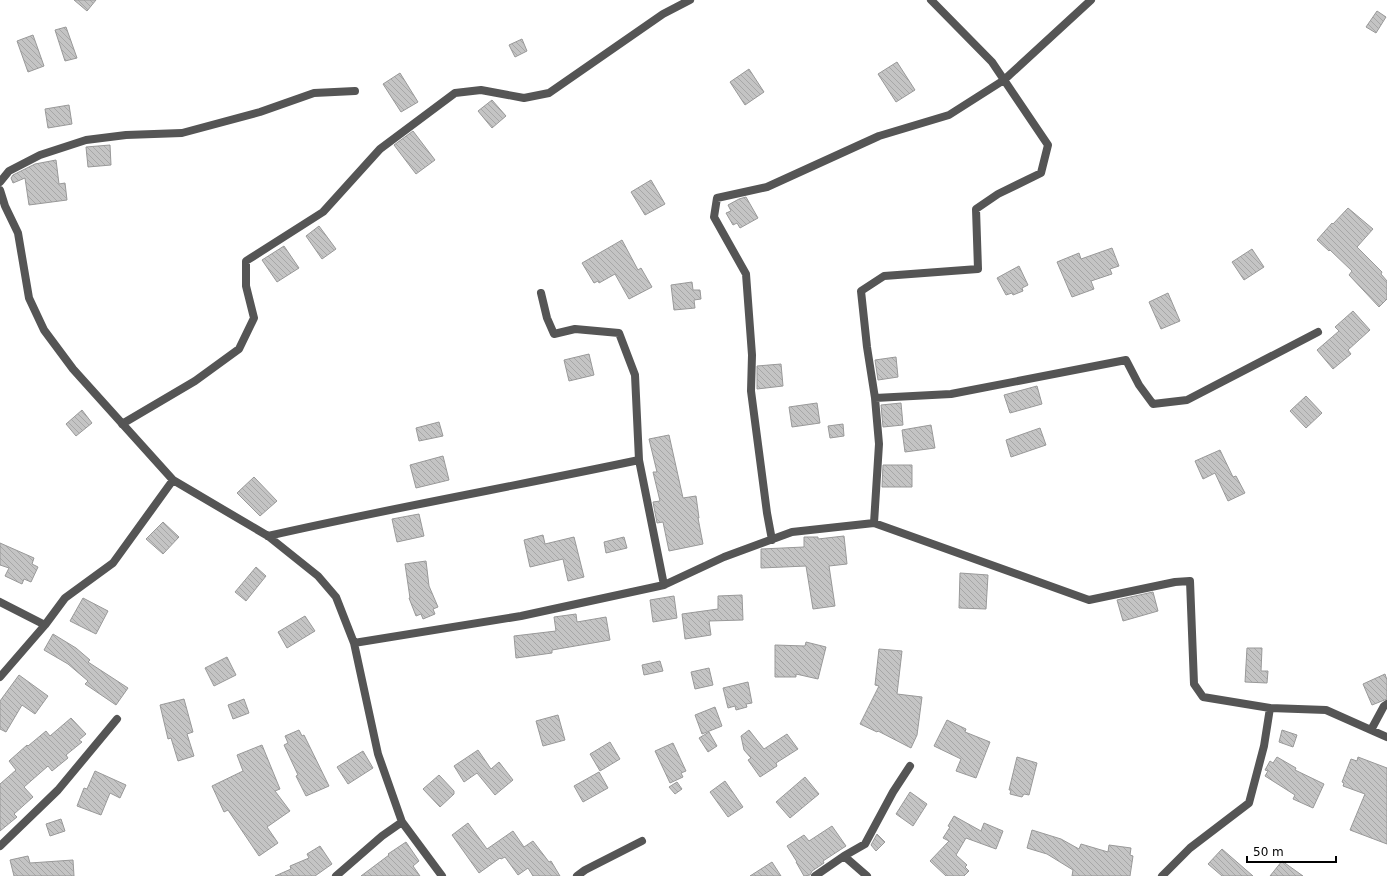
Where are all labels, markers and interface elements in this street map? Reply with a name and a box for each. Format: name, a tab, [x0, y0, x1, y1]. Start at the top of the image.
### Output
scale bar	[1247, 838, 1336, 864]
text: 50 m	[1253, 845, 1284, 859]

